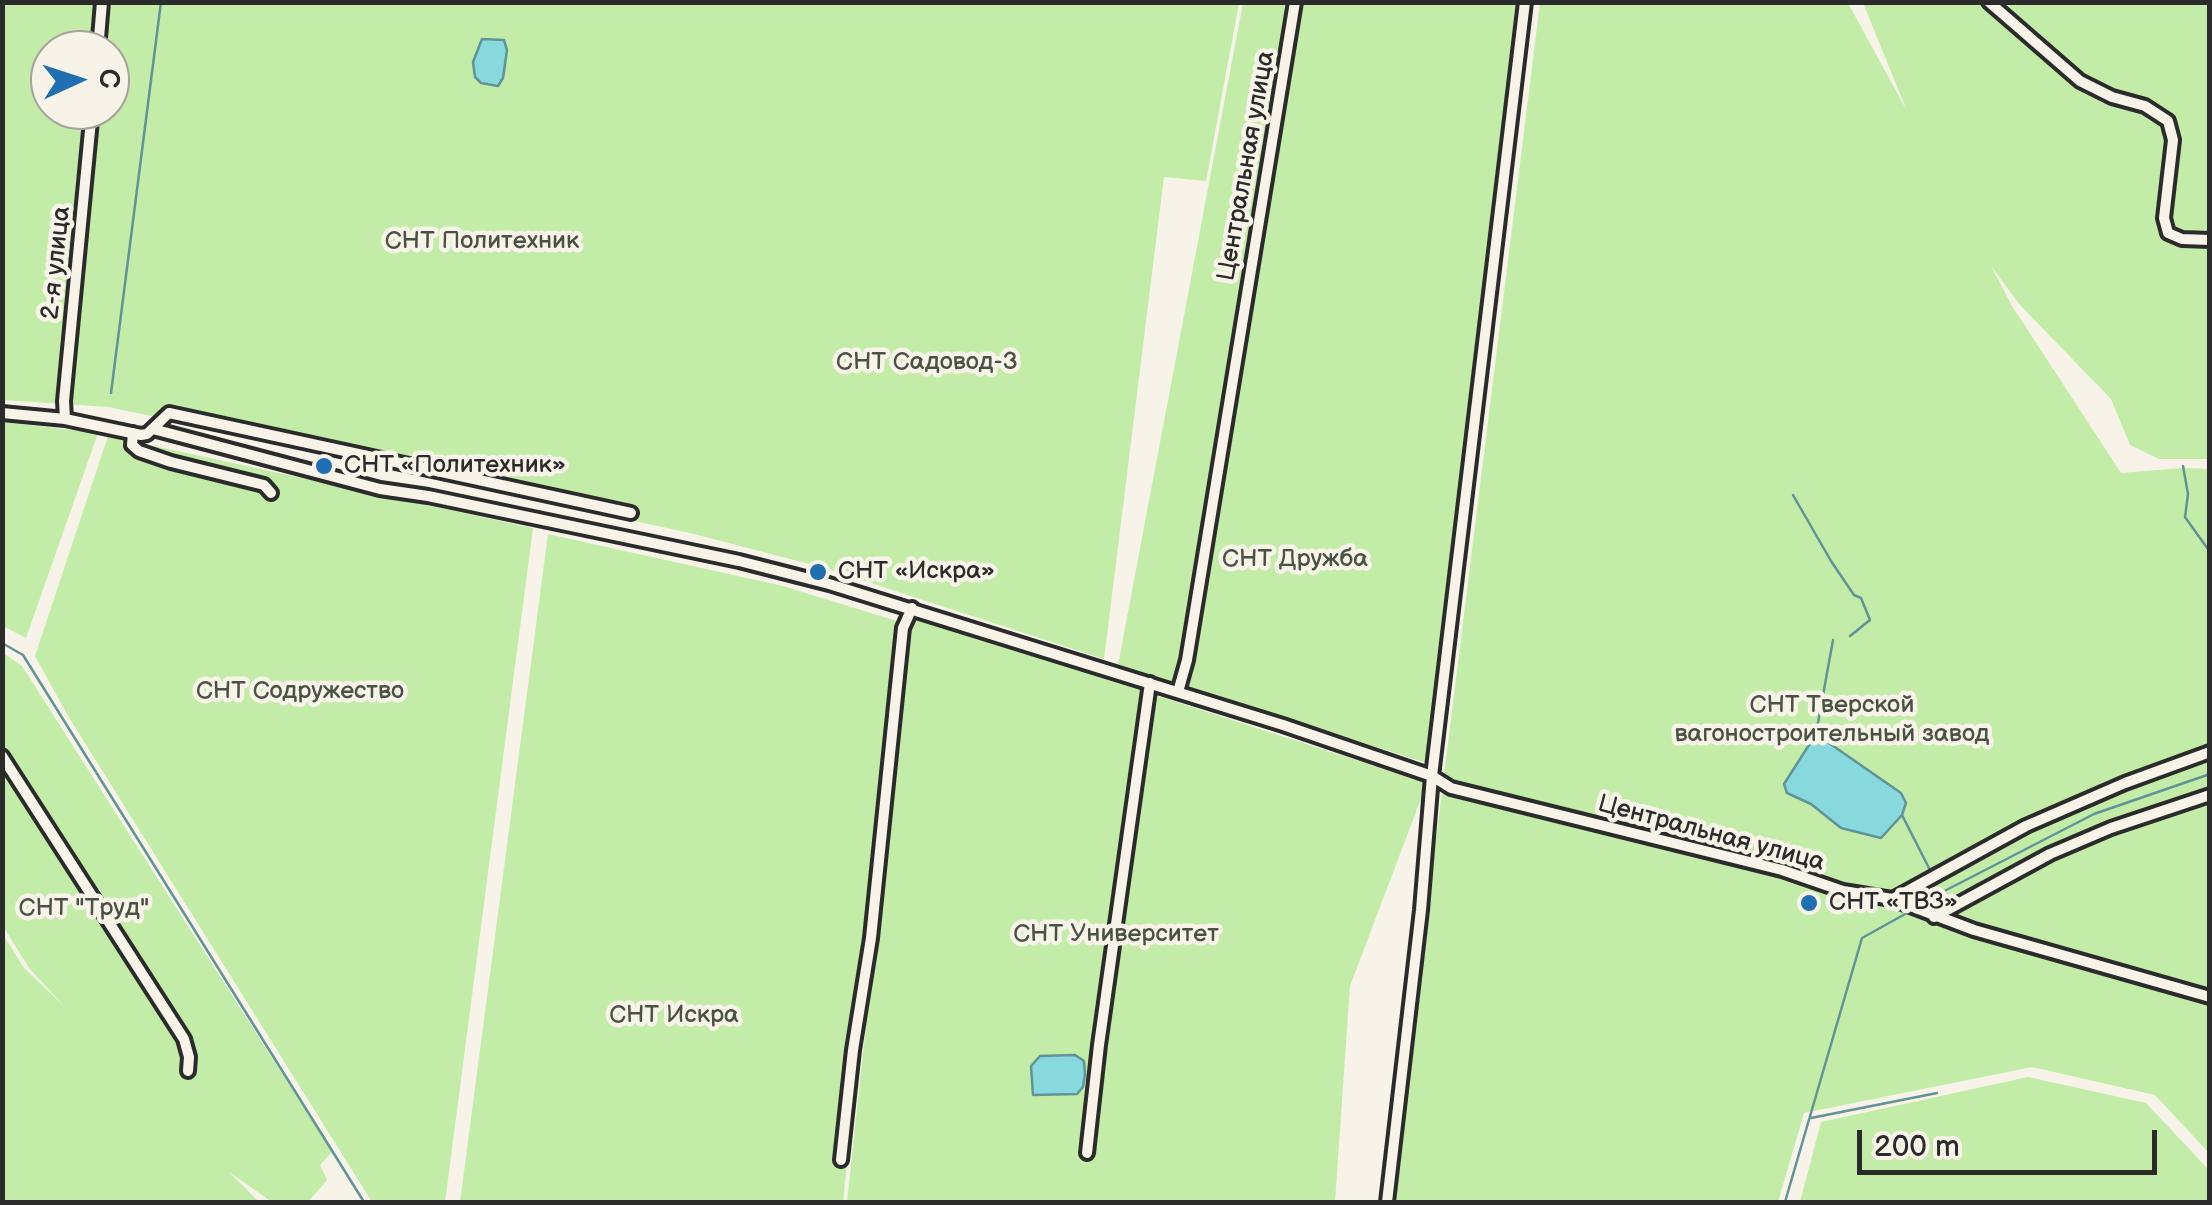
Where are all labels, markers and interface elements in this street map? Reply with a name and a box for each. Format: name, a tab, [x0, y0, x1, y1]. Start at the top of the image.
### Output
north arrow	[30, 30, 130, 130]
street label: Центральная улица	[1212, 49, 1282, 283]
text: С	[91, 68, 125, 89]
street label: 2-я улица	[36, 205, 78, 321]
park label: СНТ Политехник	[385, 227, 579, 257]
park label: СНТ Садовод-3	[836, 348, 1018, 378]
place label: СНТ «Политехник»	[344, 451, 566, 481]
marker: СНТ «Политехник»	[313, 455, 335, 477]
park label: СНТ Дружба	[1222, 545, 1368, 575]
place label: СНТ «Искра»	[838, 557, 995, 587]
marker: СНТ «Искра»	[807, 561, 829, 583]
park label: СНТ Содружество	[196, 677, 404, 707]
park label: СНТ Тверской вагоностроительный завод	[1675, 691, 1989, 750]
street label: Центральная улица	[1595, 789, 1827, 879]
place label: СНТ «ТВЗ»	[1829, 888, 1958, 918]
marker: СНТ «ТВЗ»	[1798, 892, 1820, 914]
park label: СНТ "Труд"	[19, 894, 149, 924]
park label: СНТ Университет	[1013, 920, 1219, 950]
park label: СНТ Искра	[609, 1001, 739, 1031]
scale bar	[1862, 1110, 2162, 1172]
text: 200 m	[1874, 1129, 1960, 1165]

